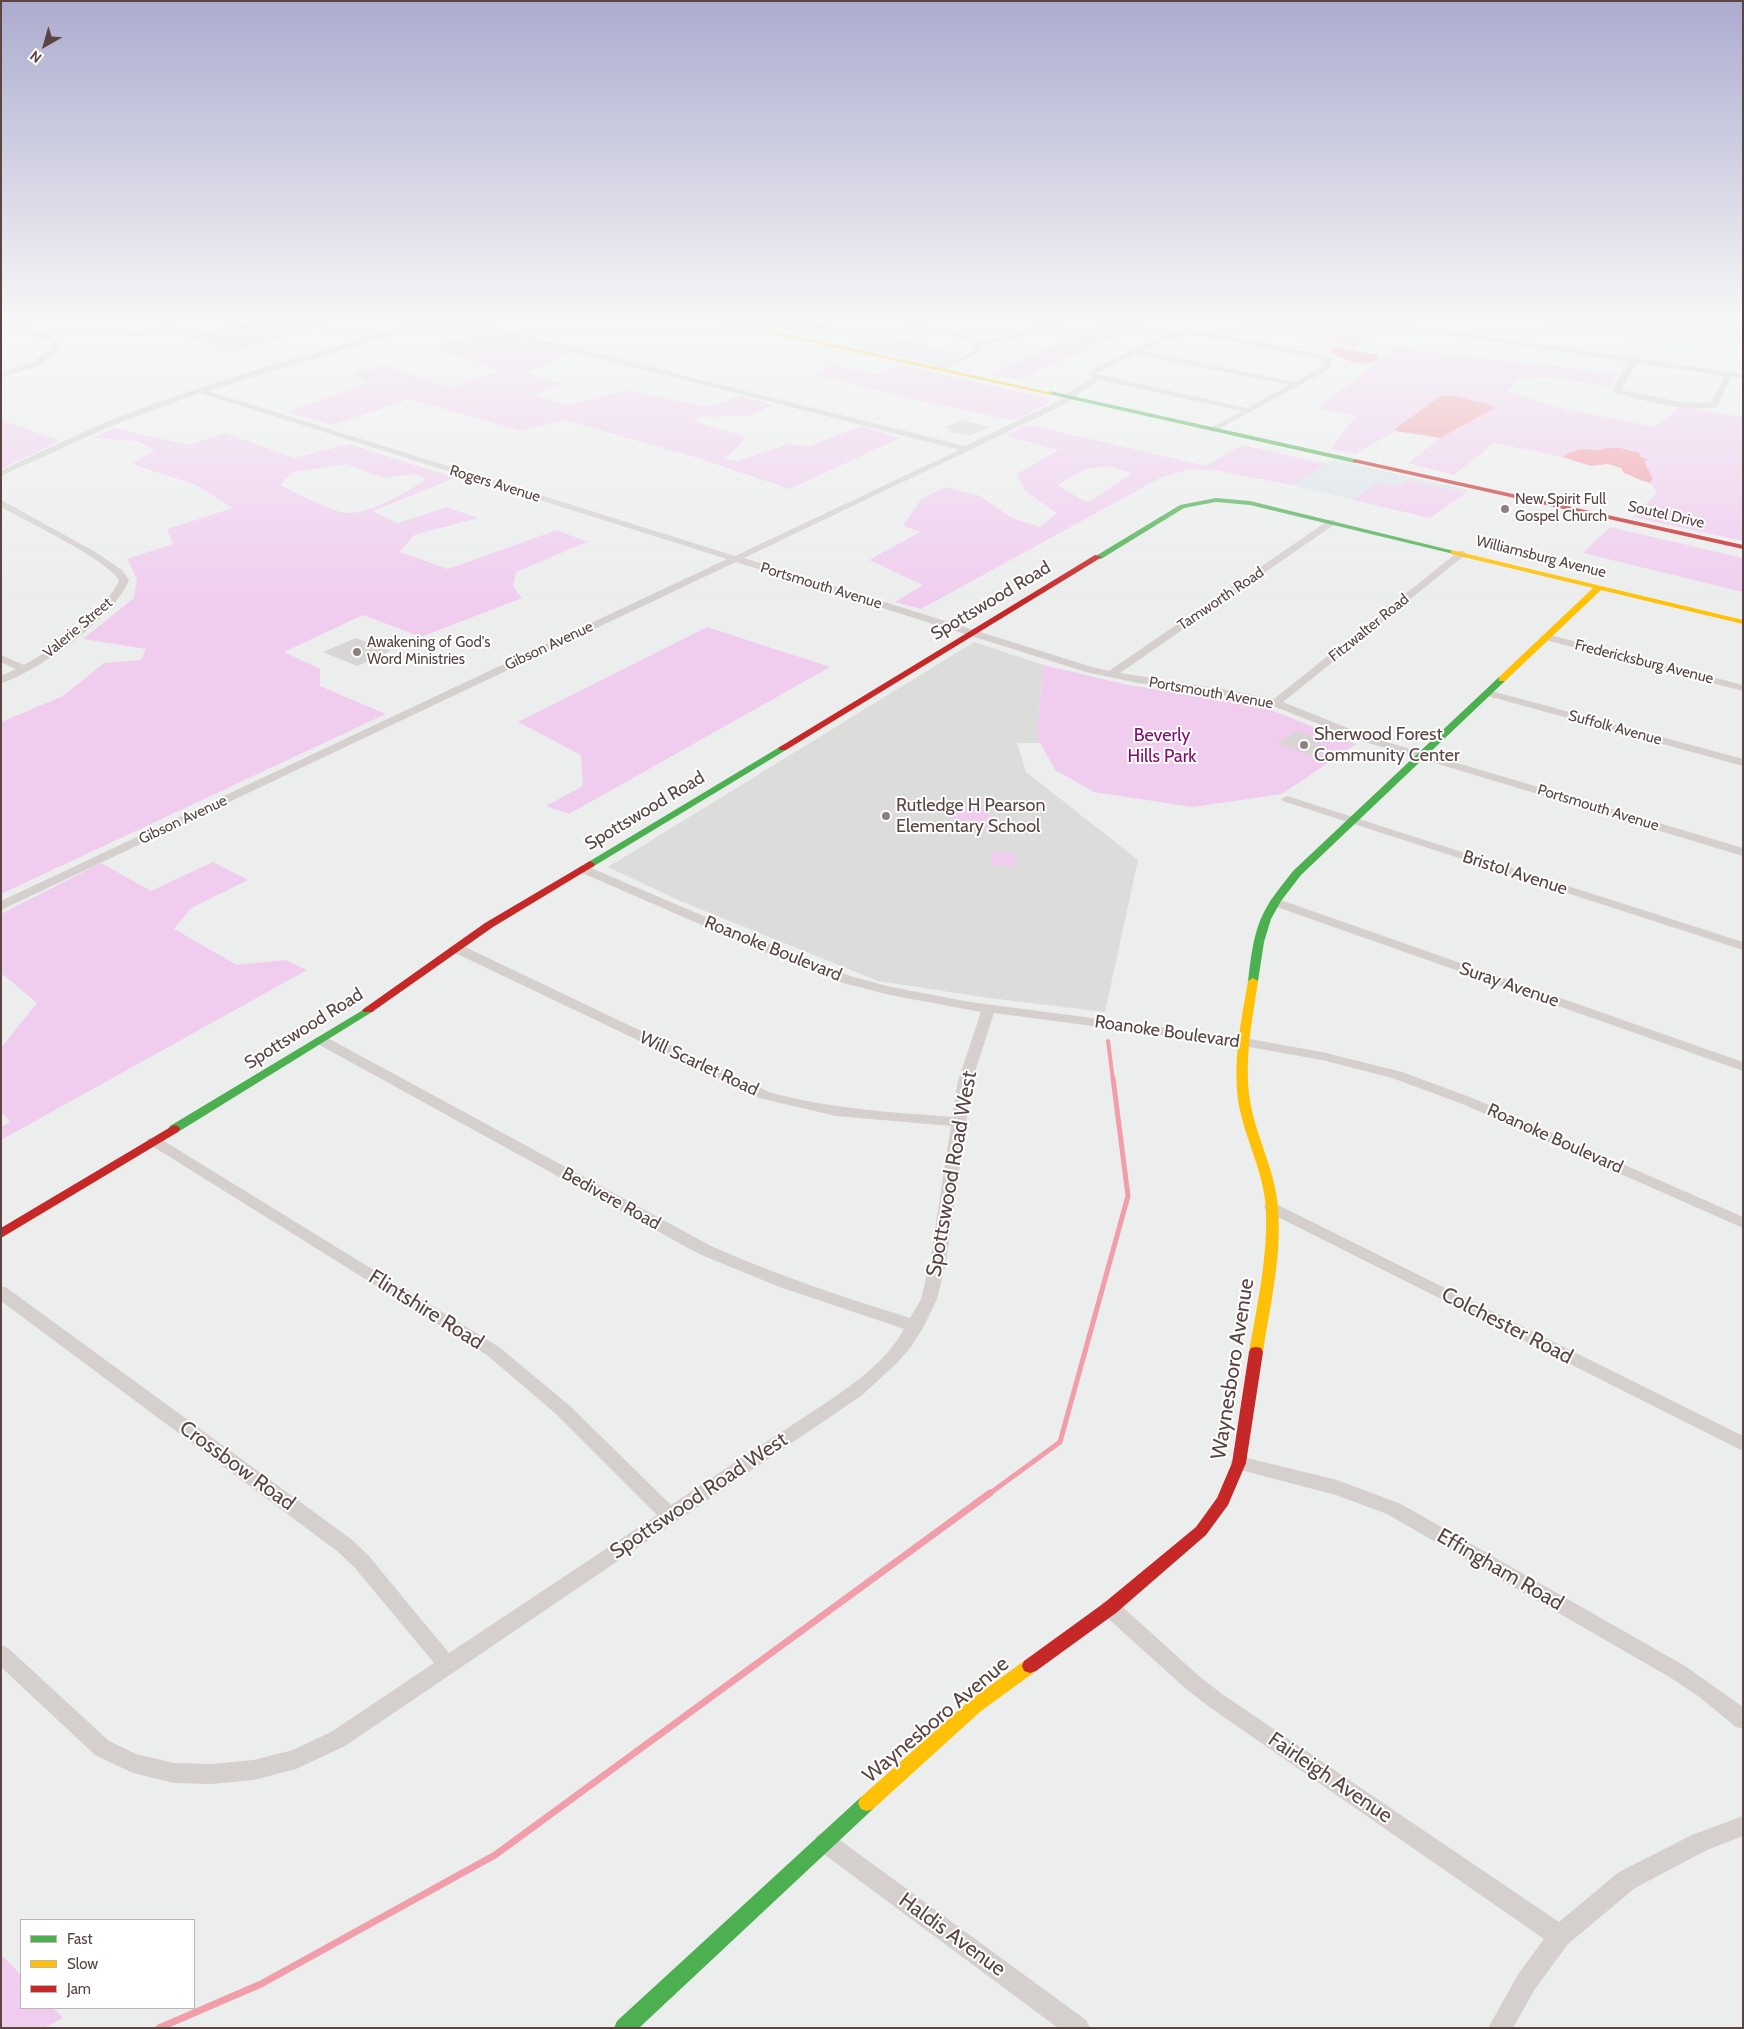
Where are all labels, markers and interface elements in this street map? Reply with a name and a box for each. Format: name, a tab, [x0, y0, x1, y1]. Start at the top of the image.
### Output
north arrow	[20, 20, 70, 70]
text: N	[26, 47, 45, 67]
street label: Rogers Avenue	[447, 462, 543, 506]
place label: New Spirit Full Gospel Church	[1515, 491, 1607, 526]
street label: Soutel Drive	[1626, 497, 1706, 533]
marker: New Spirit Full Gospel Church	[1499, 503, 1511, 515]
street label: Williamsburg Avenue	[1474, 532, 1608, 582]
street label: Spottswood Road	[927, 557, 1055, 645]
street label: Portsmouth Avenue	[758, 559, 884, 613]
street label: Tamworth Road	[1174, 564, 1268, 634]
street label: Fitzwalter Road	[1325, 590, 1413, 666]
street label: Valerie Street	[40, 594, 116, 662]
street label: Gibson Avenue	[502, 618, 596, 674]
place label: Awakening of God's Word Ministries	[367, 634, 490, 669]
street label: Fredericksburg Avenue	[1573, 636, 1715, 688]
marker: Awakening of God's Word Ministries	[351, 646, 363, 658]
street label: Portsmouth Avenue	[1147, 673, 1275, 713]
street label: Suffolk Avenue	[1566, 707, 1664, 749]
place label: Sherwood Forest Community Center	[1314, 724, 1460, 766]
park label: Beverly Hills Park	[1128, 725, 1196, 768]
marker: Sherwood Forest Community Center	[1298, 739, 1310, 751]
street label: Spottswood Road	[581, 767, 709, 855]
street label: Portsmouth Avenue	[1535, 781, 1661, 835]
street label: Gibson Avenue	[136, 792, 230, 848]
place label: Rutledge H Pearson Elementary School	[896, 795, 1046, 838]
marker: Rutledge H Pearson Elementary School	[880, 810, 892, 822]
street label: Bristol Avenue	[1460, 846, 1570, 900]
street label: Roanoke Boulevard	[701, 912, 845, 986]
street label: Suray Avenue	[1456, 958, 1562, 1012]
street label: Spottswood Road	[241, 984, 367, 1074]
street label: Roanoke Boulevard	[1093, 1011, 1241, 1053]
street label: Will Scarlet Road	[636, 1027, 762, 1101]
street label: Spottswood Road West	[921, 1069, 983, 1279]
street label: Roanoke Boulevard	[1484, 1099, 1626, 1179]
street label: Bedivere Road	[558, 1163, 664, 1235]
street label: Flintshire Road	[364, 1265, 488, 1355]
street label: Waynesboro Avenue	[1206, 1277, 1260, 1461]
street label: Colchester Road	[1437, 1282, 1577, 1370]
street label: Crossbow Road	[174, 1416, 300, 1516]
street label: Spottswood Road West	[606, 1427, 792, 1565]
street label: Effingham Road	[1432, 1524, 1568, 1616]
street label: Waynesboro Avenue	[858, 1652, 1014, 1788]
street label: Fairleigh Avenue	[1263, 1727, 1397, 1829]
street label: Haldis Avenue	[894, 1888, 1010, 1982]
legend	[20, 1919, 195, 2009]
text: Fast	[67, 1930, 92, 1948]
text: Slow	[67, 1955, 98, 1973]
text: Jam	[67, 1980, 91, 1998]

